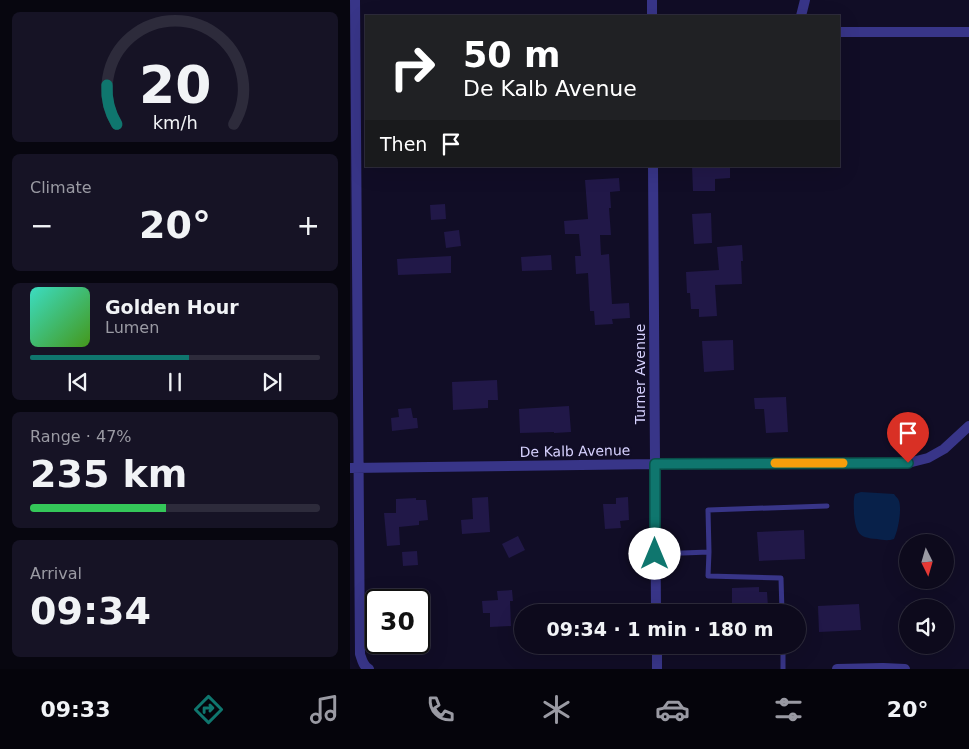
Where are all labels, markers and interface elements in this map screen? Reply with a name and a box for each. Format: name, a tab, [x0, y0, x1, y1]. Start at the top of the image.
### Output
icon: right	[380, 35, 445, 100]
text: 50 m	[463, 35, 560, 75]
text: 20	[139, 55, 211, 115]
text: De Kalb Avenue	[463, 76, 637, 101]
text: km/h	[152, 112, 198, 133]
icon: arrive	[437, 130, 465, 158]
text: Then	[380, 133, 427, 155]
text: Climate	[30, 178, 92, 197]
text: 20°	[139, 203, 211, 247]
text: −	[30, 209, 53, 242]
text: +	[297, 209, 320, 242]
text: Golden Hour	[105, 296, 239, 318]
text: Lumen	[105, 318, 159, 337]
street label: Turner Avenue	[632, 324, 648, 425]
icon: previous	[64, 368, 92, 396]
icon: pause	[161, 368, 189, 396]
icon: next	[258, 368, 286, 396]
pin	[887, 412, 929, 463]
icon: arrive	[894, 419, 922, 447]
text: Range · 47%	[30, 427, 132, 446]
street label: De Kalb Avenue	[520, 442, 630, 460]
text: 235 km	[30, 452, 187, 496]
position arrow	[628, 527, 680, 579]
north arrow	[899, 534, 954, 589]
map controls	[899, 534, 954, 654]
text: Arrival	[30, 564, 82, 583]
text: 09:34	[30, 589, 151, 633]
speed limit sign: 30	[365, 589, 430, 654]
button: sound	[899, 599, 954, 654]
text: 09:34 · 1 min · 180 m	[546, 618, 774, 640]
icon: directions	[191, 692, 226, 727]
icon: music	[307, 692, 342, 727]
icon: phone	[423, 692, 458, 727]
icon: climate	[539, 692, 574, 727]
icon: car	[655, 692, 690, 727]
icon: filters	[771, 692, 806, 727]
text: 09:33	[40, 697, 110, 722]
text: 20°	[887, 697, 928, 722]

